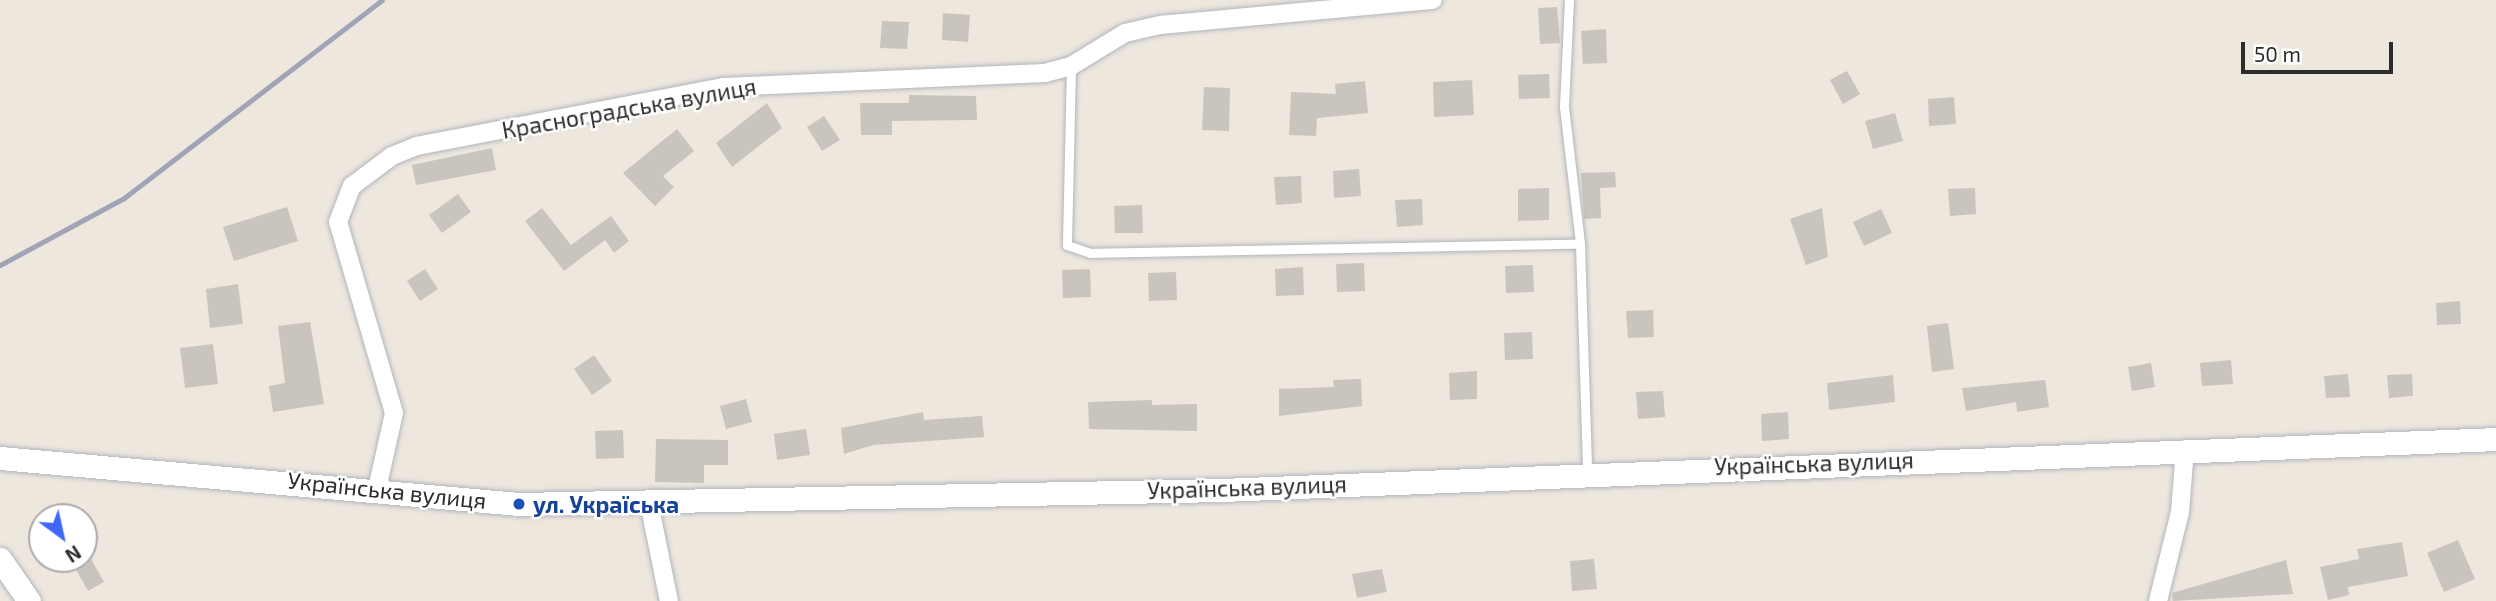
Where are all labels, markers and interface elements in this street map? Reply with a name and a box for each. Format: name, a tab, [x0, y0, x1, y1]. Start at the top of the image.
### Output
scale bar	[2244, 28, 2396, 72]
text: 50 m	[2254, 41, 2301, 66]
street label: Красноградська вулиця	[500, 72, 758, 144]
street label: Українська вулиця	[1714, 446, 1914, 480]
street label: Українська вулиця	[286, 466, 488, 514]
street label: Українська вулиця	[1147, 470, 1347, 504]
place label: ул. Україська	[533, 490, 679, 518]
marker: ул. Україська	[511, 496, 527, 512]
north arrow	[28, 503, 98, 573]
text: N	[62, 541, 86, 568]

